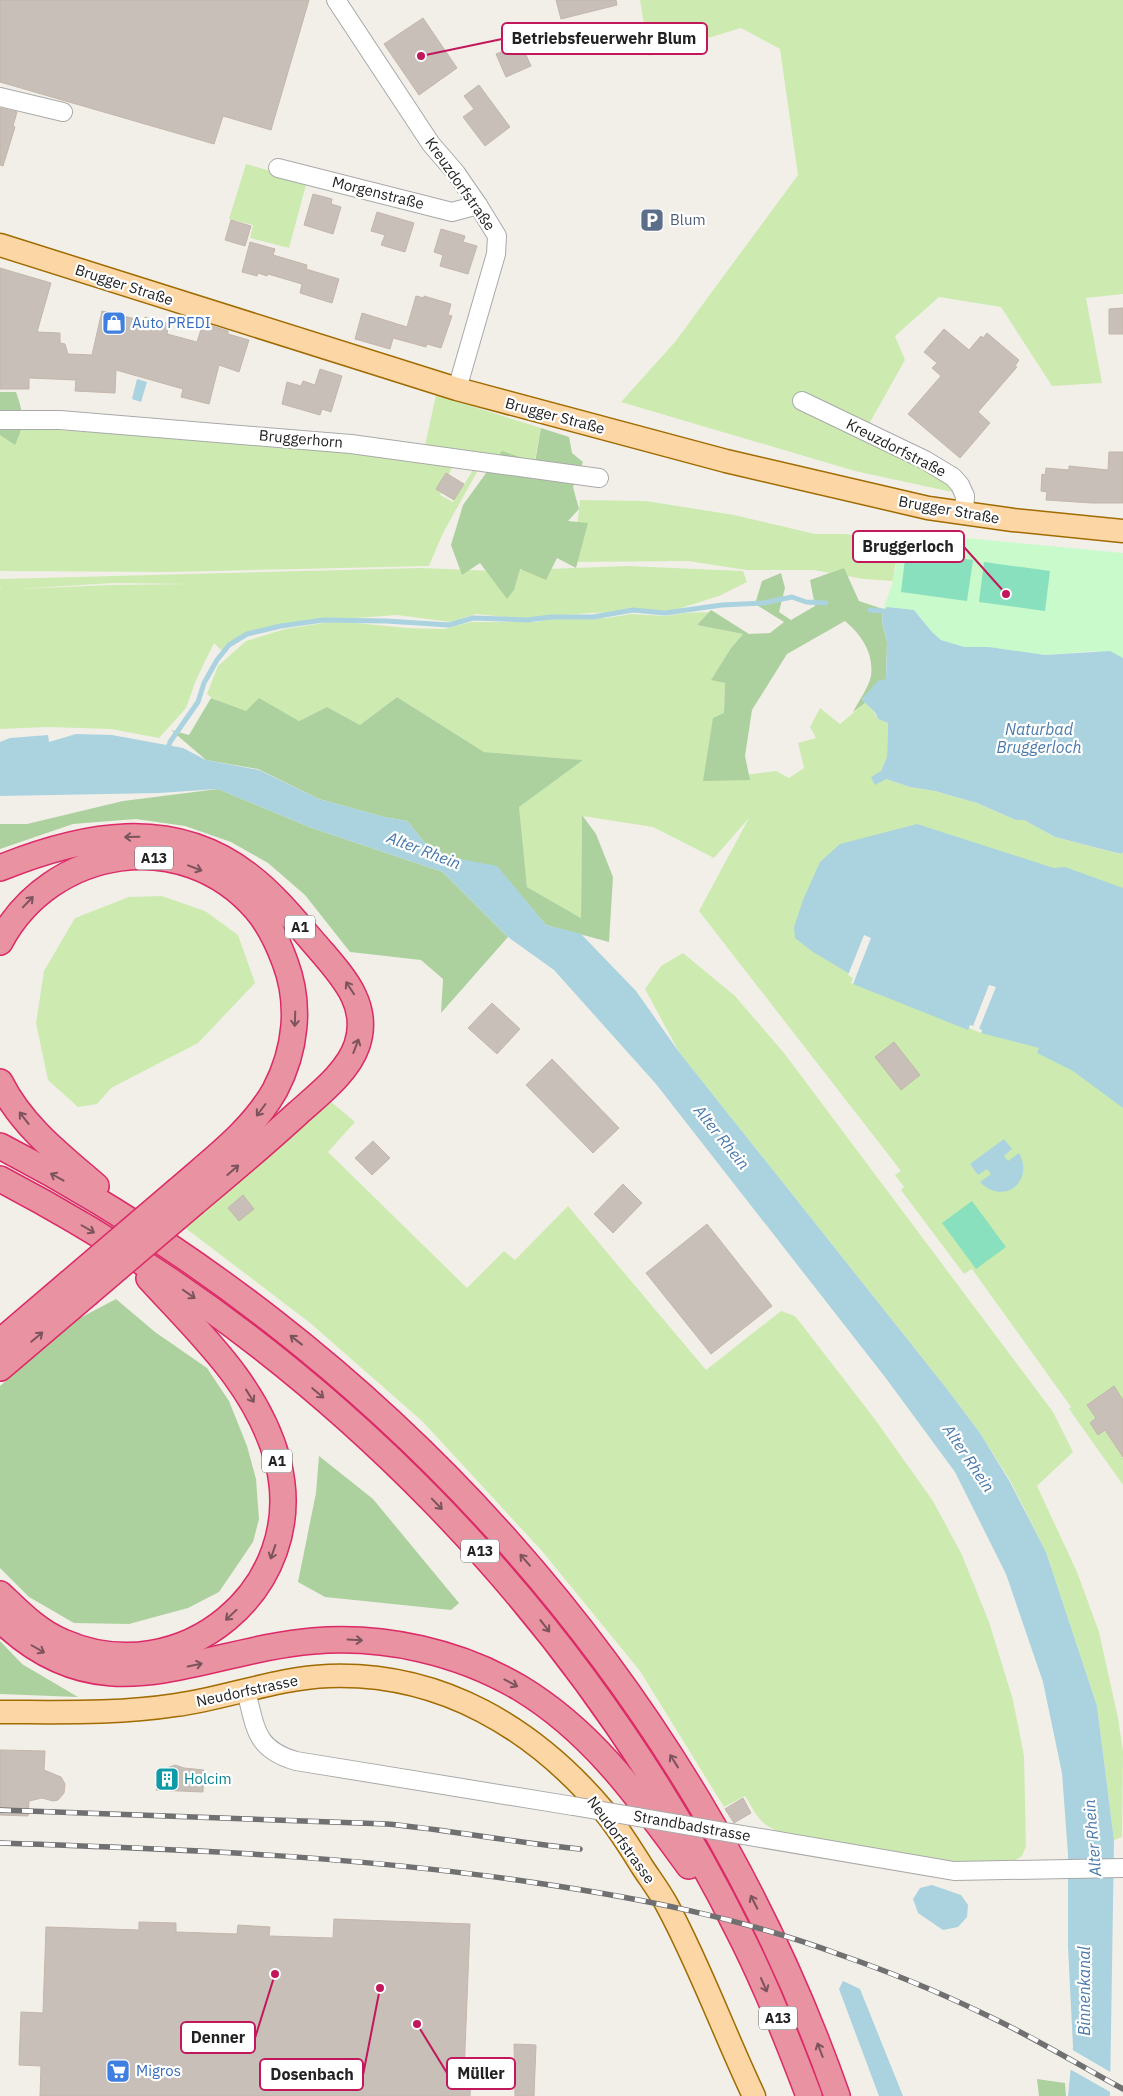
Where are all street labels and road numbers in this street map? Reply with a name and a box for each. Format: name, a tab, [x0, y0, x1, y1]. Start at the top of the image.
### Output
street label: Kreuzdorfstraße	[421, 133, 500, 234]
street label: Morgenstraße	[330, 172, 426, 213]
street label: Brugger Straße	[73, 260, 176, 309]
street label: Brugger Straße	[503, 393, 607, 438]
street label: Kreuzdorfstraße	[843, 414, 949, 481]
street label: Bruggerhorn	[258, 425, 344, 452]
street label: Brugger Straße	[897, 491, 1001, 528]
road number: A13	[135, 846, 173, 870]
road number: A1	[285, 916, 315, 939]
road number: A1	[262, 1450, 292, 1472]
road number: A13	[461, 1540, 499, 1562]
street label: Neudorfstrasse	[194, 1670, 300, 1711]
street label: Neudorfstrasse	[583, 1792, 660, 1887]
street label: Strandbadstrasse	[632, 1806, 752, 1845]
road number: A13	[759, 2006, 797, 2030]

